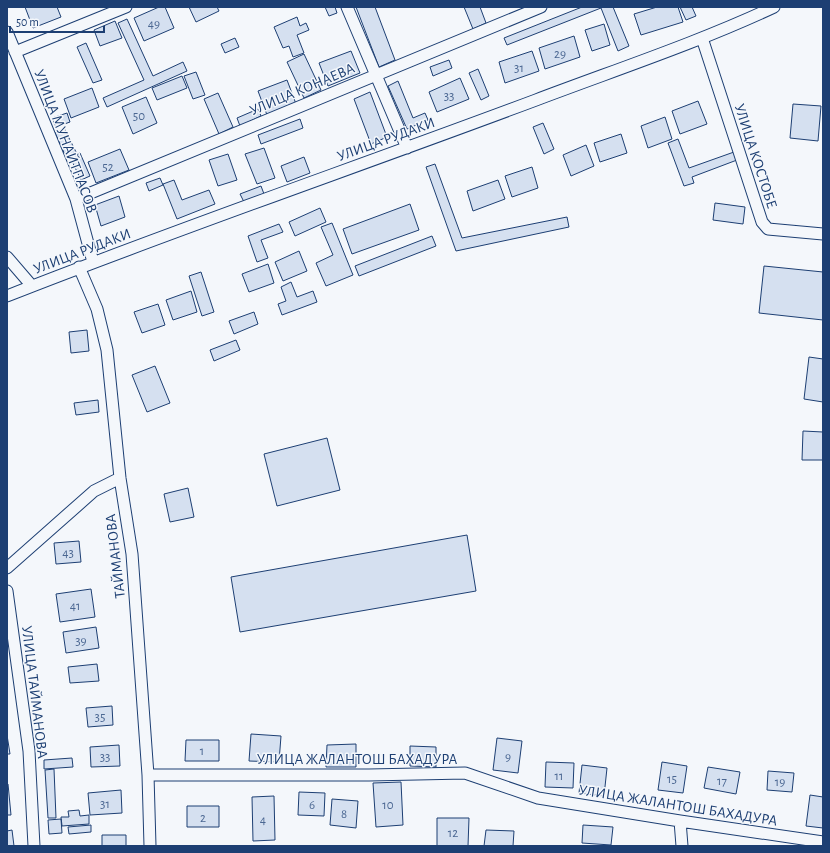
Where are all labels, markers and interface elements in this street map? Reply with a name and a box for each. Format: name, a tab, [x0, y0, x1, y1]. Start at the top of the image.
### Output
scale bar	[10, 8, 104, 34]
text: 50 m	[16, 16, 39, 28]
house number: 49	[148, 18, 160, 31]
house number: 29	[554, 48, 566, 61]
street label: УЛИЦА КОНАЕВА	[248, 61, 357, 118]
house number: 31	[514, 62, 524, 75]
street label: УЛИЦА МУНАЙТПАСОВ	[31, 67, 100, 215]
house number: 33	[444, 90, 454, 103]
street label: УЛИЦА КОСТОБЕ	[732, 102, 780, 210]
house number: 50	[133, 110, 145, 123]
street label: УЛИЦА РУДАКИ	[335, 115, 437, 164]
house number: 52	[102, 161, 114, 174]
street label: УЛИЦА РУДАКИ	[31, 226, 133, 277]
street label: ТАЙМАНОВА	[103, 513, 128, 599]
house number: 43	[62, 547, 74, 560]
house number: 41	[70, 600, 80, 613]
street label: УЛИЦА ТАЙМАНОВА	[19, 625, 50, 760]
house number: 39	[75, 635, 87, 648]
house number: 35	[95, 711, 105, 724]
house number: 1	[200, 745, 204, 758]
house number: 33	[100, 751, 110, 764]
house number: 9	[505, 751, 511, 764]
street label: УЛИЦА ЖАЛАНТОШ БАХАДУРА	[257, 752, 458, 767]
house number: 11	[555, 770, 563, 783]
house number: 15	[667, 773, 677, 786]
house number: 17	[717, 775, 728, 788]
house number: 19	[775, 776, 785, 789]
street label: УЛИЦА ЖАЛАНТОШ БАХАДУРА	[578, 782, 778, 829]
house number: 31	[100, 798, 110, 811]
house number: 6	[309, 799, 315, 812]
house number: 10	[382, 799, 394, 812]
house number: 8	[341, 808, 347, 821]
house number: 2	[200, 812, 206, 825]
house number: 4	[260, 814, 266, 827]
house number: 12	[448, 827, 458, 840]

